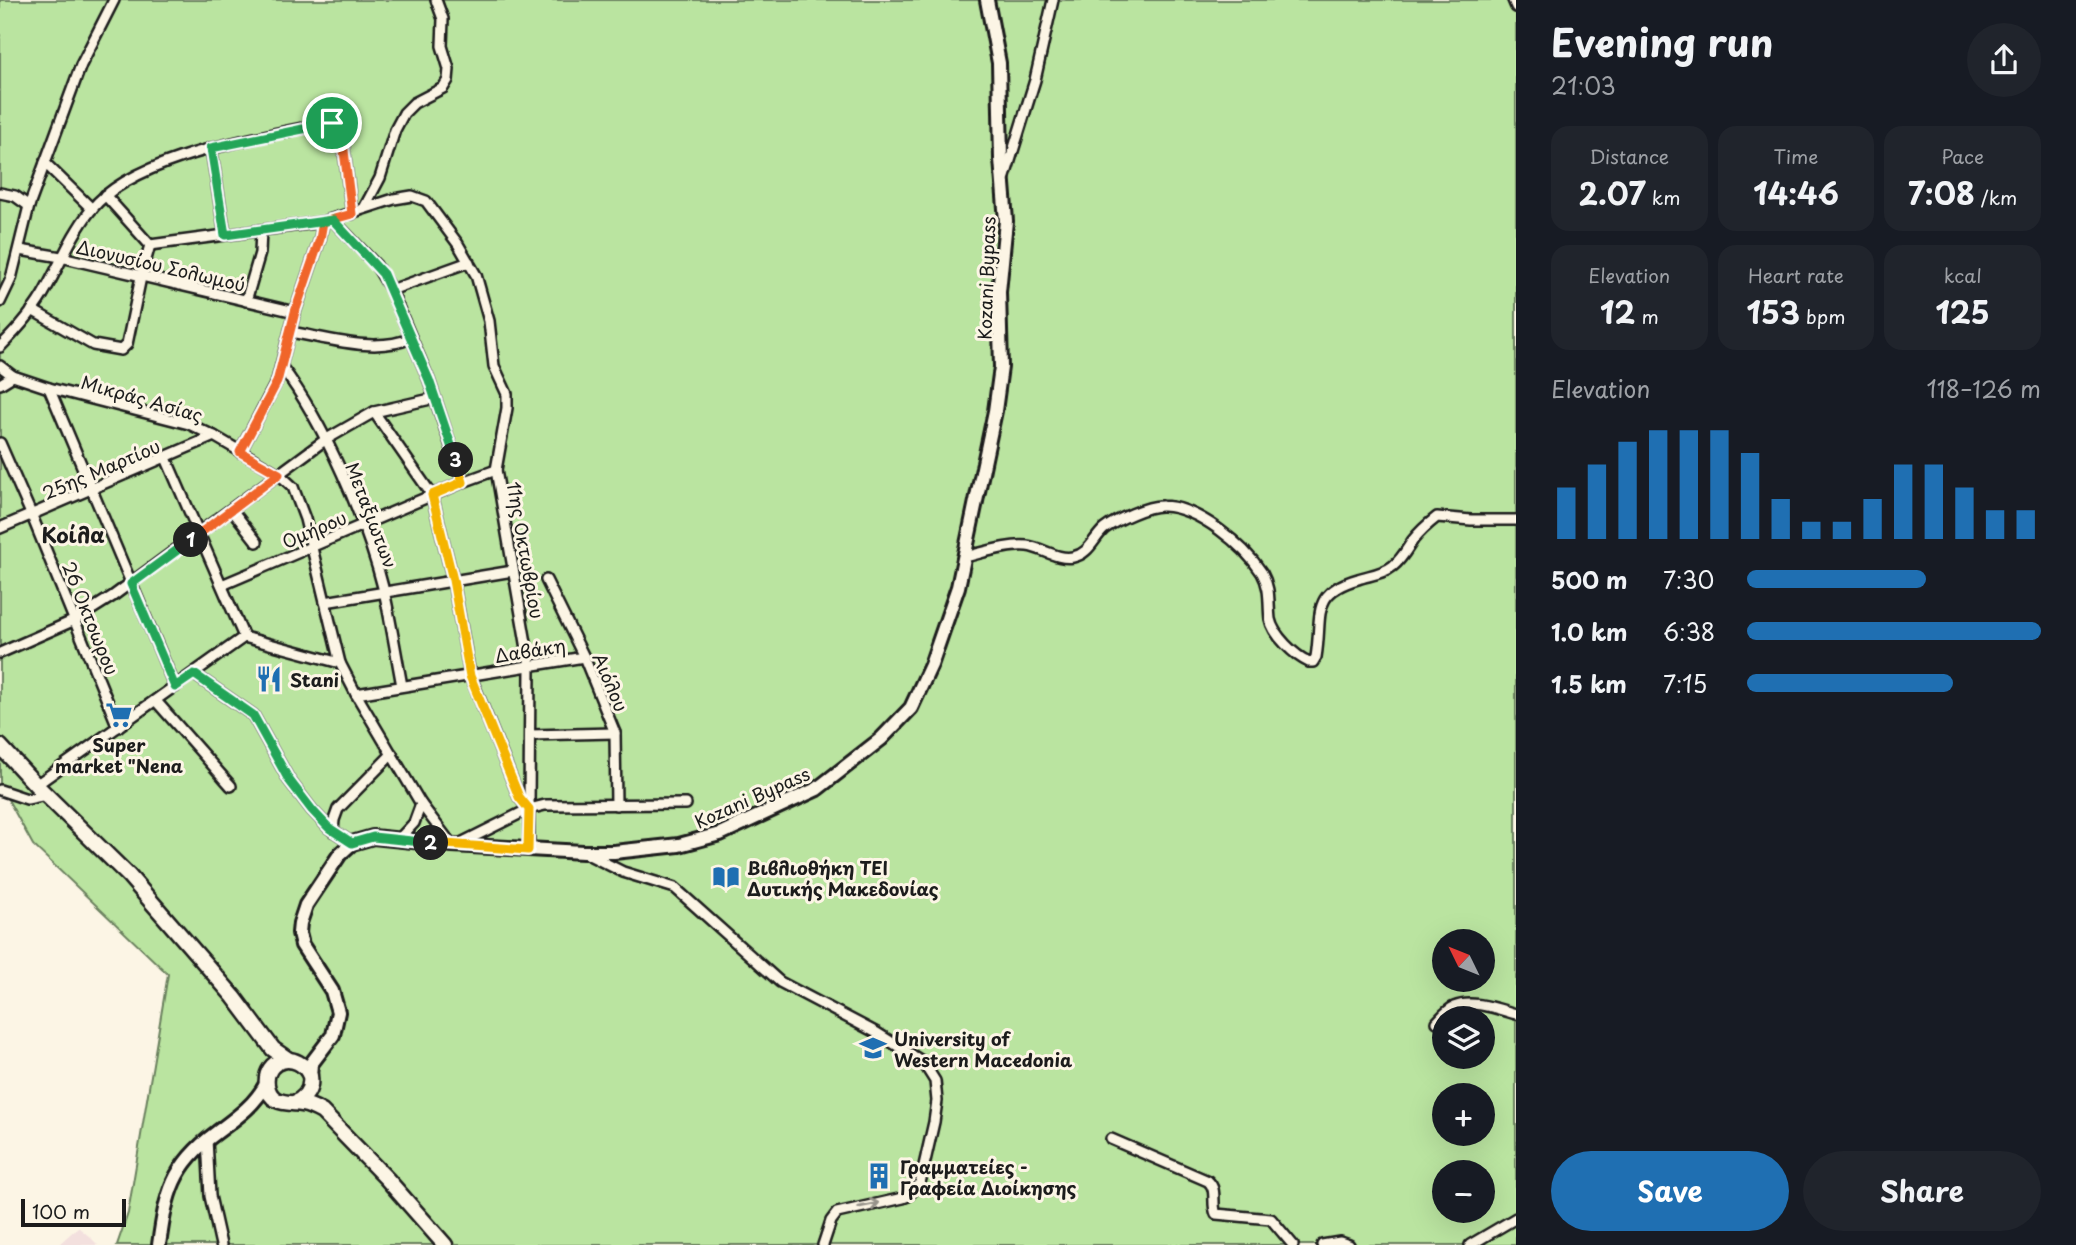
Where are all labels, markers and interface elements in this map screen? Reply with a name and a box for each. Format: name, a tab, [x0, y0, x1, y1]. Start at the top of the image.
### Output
text: Evening run	[1551, 13, 1773, 70]
button: share	[1967, 23, 2041, 97]
text: 21:03	[1551, 68, 1616, 103]
pin	[302, 93, 362, 153]
icon: arrive	[313, 104, 351, 142]
text: Distance	[1589, 142, 1669, 170]
text: Time	[1774, 142, 1818, 170]
text: Pace	[1941, 142, 1984, 170]
text: 2.07	[1578, 170, 1646, 215]
text: 14:46	[1753, 170, 1839, 215]
text: 7:08	[1908, 170, 1975, 215]
text: km	[1646, 183, 1680, 211]
text: /km	[1975, 183, 2017, 211]
street label: Kozani Bypass	[970, 216, 1002, 340]
street label: Διονυσίου Σολωμού	[74, 232, 248, 298]
text: Elevation	[1588, 261, 1670, 289]
text: Heart rate	[1748, 261, 1844, 289]
text: kcal	[1944, 261, 1982, 289]
text: 12	[1600, 289, 1635, 334]
text: 153	[1747, 289, 1800, 334]
text: 125	[1936, 289, 1990, 334]
text: m	[1635, 302, 1659, 330]
text: bpm	[1800, 302, 1845, 330]
street label: Μικράς Ασίας	[78, 368, 206, 428]
text: Elevation	[1551, 371, 1650, 406]
text: 118–126 m	[1927, 371, 2041, 406]
street label: 25ης Μαρτίου	[38, 432, 164, 506]
pin: 3	[438, 442, 474, 477]
text: 3	[449, 445, 462, 473]
street label: Μεταξιωτων	[339, 458, 405, 572]
street label: 11ης Οκτωβρίου	[501, 479, 551, 621]
street label: Ομήρου	[277, 503, 351, 555]
district label: Κοίλα	[41, 518, 105, 550]
pin: 1	[174, 522, 208, 558]
text: 1	[186, 525, 195, 553]
street label: 26 Οκτοωρου	[56, 557, 126, 679]
text: 500 m	[1551, 562, 1628, 597]
text: 7:30	[1663, 562, 1714, 597]
text: 1.0 km	[1551, 614, 1628, 649]
text: 6:38	[1663, 614, 1715, 649]
street label: Δαβάκη	[493, 631, 567, 669]
street label: Αιόλου	[587, 649, 635, 715]
restaurant icon: Stani	[254, 664, 284, 694]
place label: Stani	[290, 666, 339, 693]
text: 1.5 km	[1551, 666, 1627, 701]
text: 7:15	[1663, 666, 1707, 701]
supermarket icon: Super market "Nena	[104, 700, 134, 730]
place label: Super market "Nena	[55, 731, 183, 779]
street label: Kozani Bypass	[690, 760, 814, 834]
pin: 2	[414, 826, 448, 860]
text: 2	[424, 828, 437, 856]
place label: Βιβλιοθήκη ΤΕΙ Δυτικής Μακεδονίας	[747, 854, 939, 902]
library icon: Βιβλιοθήκη ΤΕΙ Δυτικής Μακεδονίας	[711, 862, 741, 892]
north arrow	[1432, 929, 1494, 992]
map controls	[1432, 929, 1495, 1223]
button: layers	[1432, 1006, 1495, 1069]
place label: University of Western Macedonia	[894, 1025, 1073, 1073]
school or university icon: University of Western Macedonia	[858, 1033, 888, 1063]
button: +	[1432, 1083, 1495, 1146]
button: Save	[1551, 1151, 1789, 1231]
button: Share	[1803, 1151, 2041, 1231]
place label: Γραμματείες - Γραφεία Διοίκησης	[900, 1153, 1076, 1201]
button: −	[1432, 1160, 1495, 1223]
building icon: Γραμματείες - Γραφεία Διοίκησης	[864, 1161, 894, 1191]
scale bar	[21, 1196, 126, 1228]
text: 100 m	[32, 1197, 90, 1225]
one-way arrow	[857, 1198, 880, 1211]

